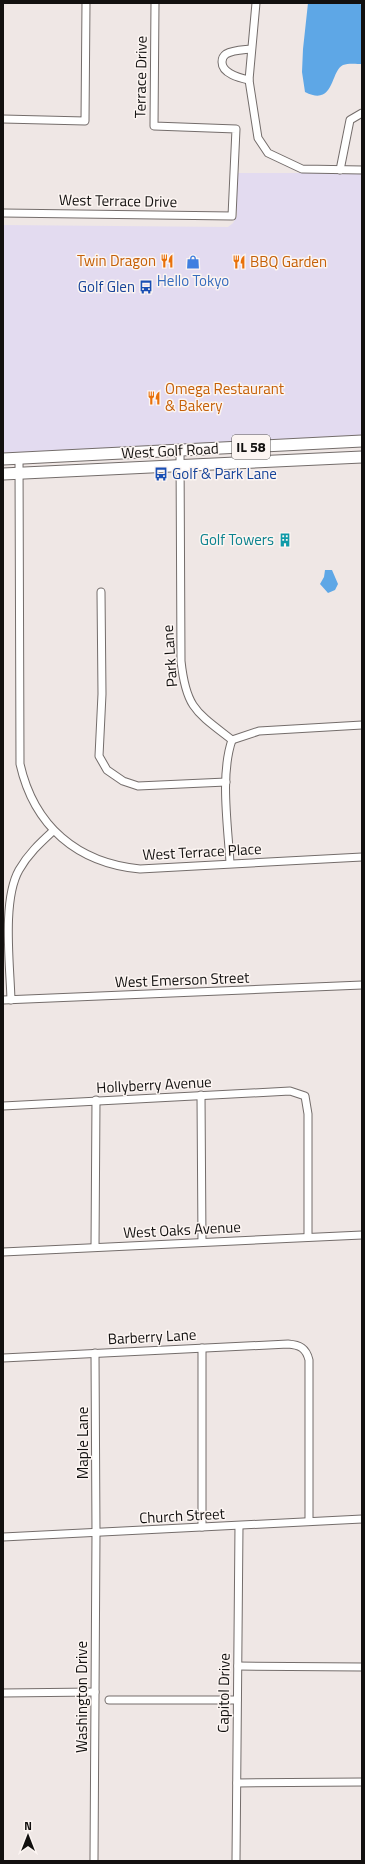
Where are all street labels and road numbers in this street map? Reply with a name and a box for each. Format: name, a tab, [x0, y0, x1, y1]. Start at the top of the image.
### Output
street label: Terrace Drive	[128, 36, 153, 118]
street label: West Terrace Drive	[59, 188, 177, 213]
road number: IL 58	[232, 435, 270, 459]
street label: West Golf Road	[121, 436, 219, 465]
street label: Park Lane	[156, 624, 183, 688]
street label: West Terrace Place	[142, 837, 262, 866]
street label: West Emerson Street	[114, 966, 250, 993]
street label: Hollyberry Avenue	[96, 1070, 212, 1099]
street label: West Oaks Avenue	[122, 1215, 241, 1244]
street label: Barberry Lane	[107, 1323, 197, 1350]
street label: Maple Lane	[71, 1407, 94, 1479]
street label: Church Street	[139, 1502, 226, 1529]
street label: Washington Drive	[70, 1641, 93, 1753]
street label: Capitol Drive	[211, 1653, 236, 1733]

